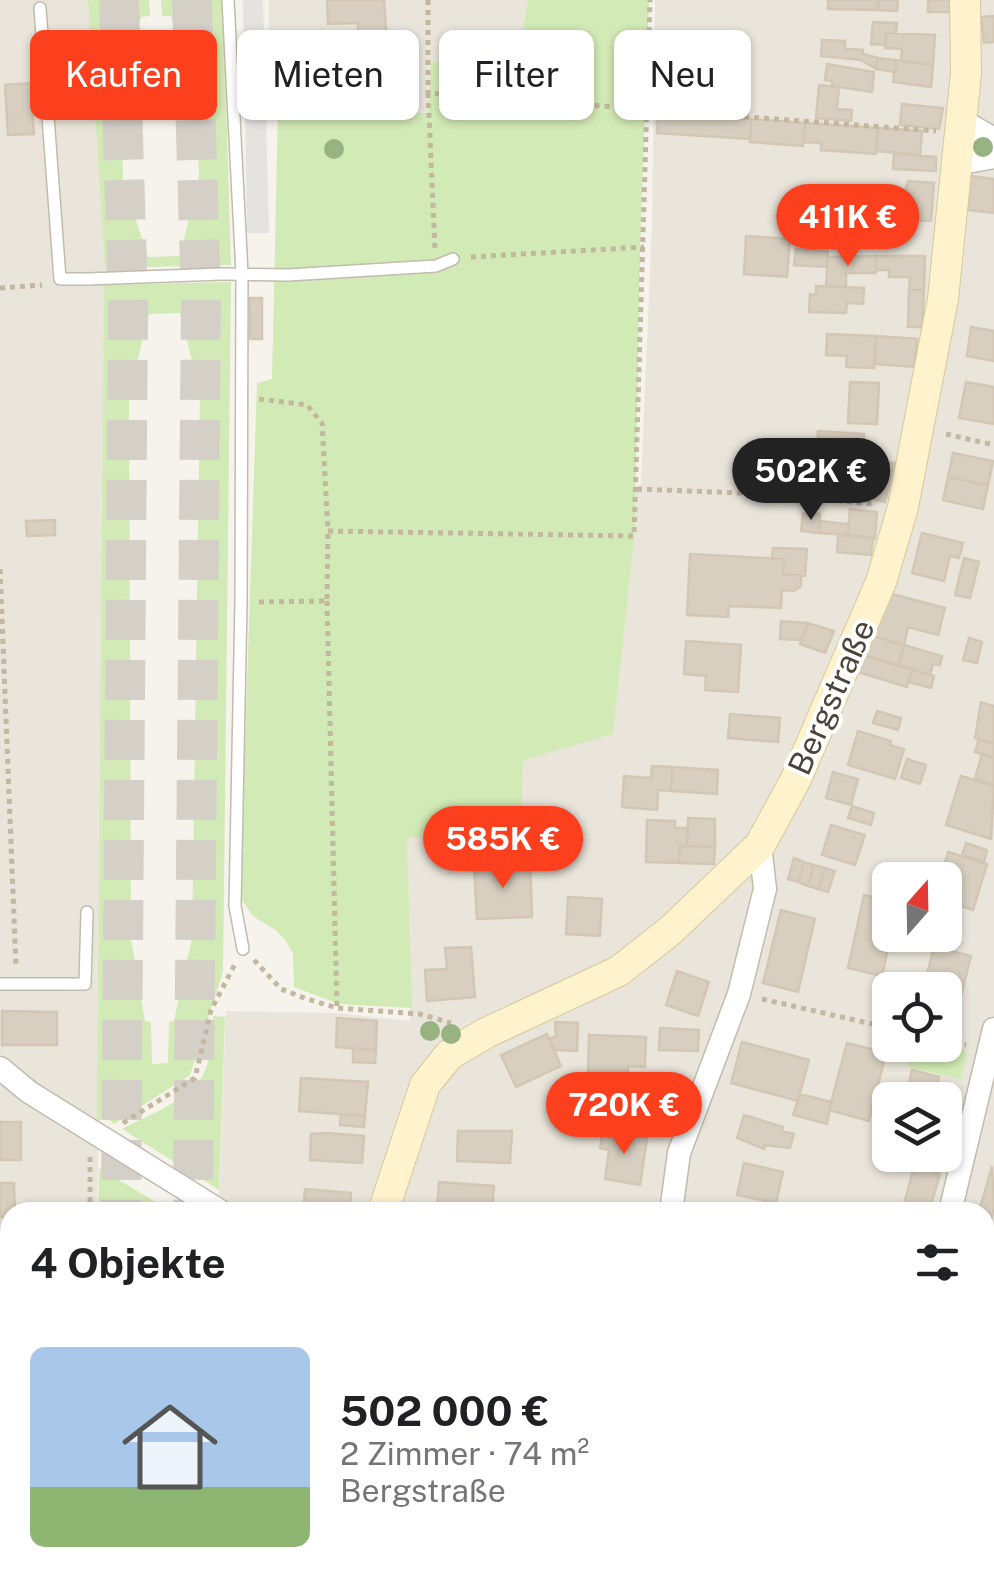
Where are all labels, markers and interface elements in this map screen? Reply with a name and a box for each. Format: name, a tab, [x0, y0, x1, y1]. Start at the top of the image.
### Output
chip: Kaufen	[30, 30, 217, 120]
chip: Mieten	[237, 30, 419, 120]
chip: Filter	[439, 30, 594, 120]
chip: Neu	[614, 30, 751, 120]
pin: 411K €	[767, 184, 929, 269]
text: 411K €	[798, 198, 898, 235]
pin: 502K €	[730, 438, 892, 523]
text: 502K €	[754, 452, 868, 489]
street label: Bergstraße	[780, 614, 882, 780]
pin: 585K €	[422, 806, 584, 891]
text: 585K €	[445, 820, 561, 857]
north arrow	[872, 862, 962, 952]
map controls	[872, 862, 962, 1172]
button: locate	[872, 972, 962, 1062]
pin: 720K €	[543, 1072, 705, 1157]
button: layers	[872, 1082, 962, 1172]
text: 720K €	[568, 1086, 680, 1123]
icon: filters	[910, 1235, 965, 1290]
text: 4 Objekte	[30, 1238, 226, 1287]
text: 502 000 €	[340, 1386, 549, 1435]
icon: home	[110, 1387, 230, 1507]
text: 2 Zimmer · 74 m²	[340, 1435, 589, 1472]
text: Bergstraße	[340, 1472, 506, 1509]

